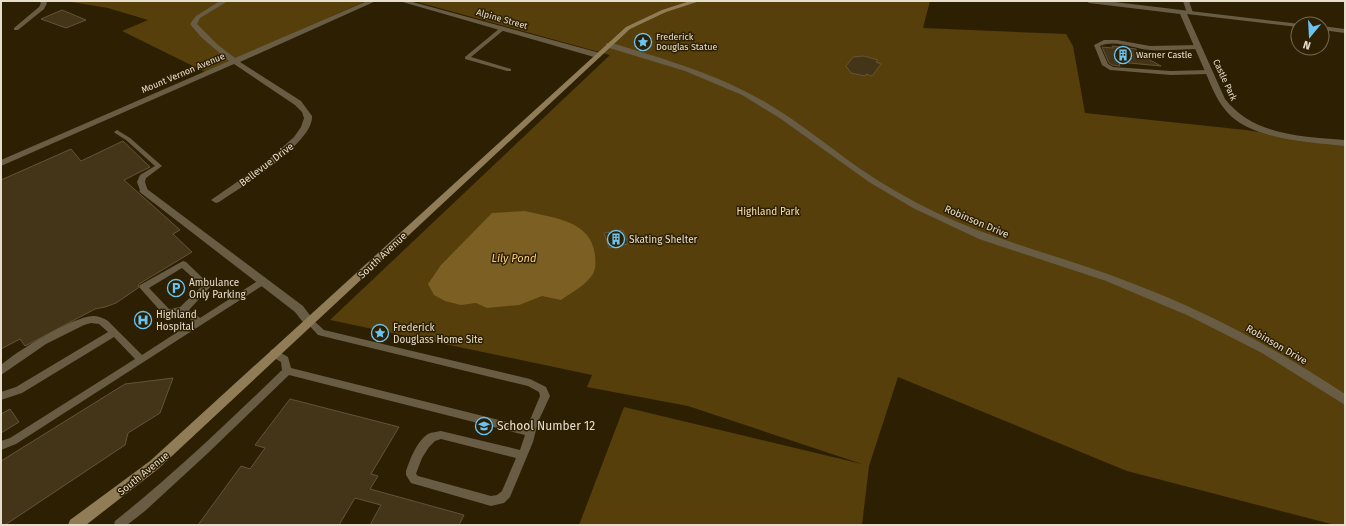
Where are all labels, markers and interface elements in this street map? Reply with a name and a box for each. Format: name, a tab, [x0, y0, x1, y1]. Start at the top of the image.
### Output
street label: Alpine Street	[475, 7, 529, 31]
north arrow	[1290, 16, 1330, 56]
place icon: Frederick Douglas Statue	[633, 32, 653, 52]
place label: Frederick Douglas Statue	[656, 32, 717, 52]
text: N	[1302, 38, 1313, 52]
building icon: Warner Castle	[1113, 45, 1133, 65]
place label: Warner Castle	[1136, 50, 1192, 60]
street label: Mount Vernon Avenue	[140, 51, 226, 95]
street label: Castle Park	[1211, 58, 1239, 103]
street label: Bellevue Drive	[237, 140, 296, 189]
street label: Robinson Drive	[943, 203, 1011, 241]
park label: Highland Park	[736, 206, 800, 218]
building icon: Skating Shelter	[606, 229, 626, 249]
street label: South Avenue	[356, 230, 410, 281]
place label: Skating Shelter	[629, 234, 698, 246]
water label: Lily Pond	[492, 252, 537, 265]
place label: Ambulance Only Parking	[189, 277, 247, 301]
parking icon: Ambulance Only Parking	[166, 278, 186, 298]
place label: Highland Hospital	[156, 309, 197, 333]
hospital icon: Highland Hospital	[133, 310, 153, 330]
place label: Frederick Douglass Home Site	[393, 322, 483, 346]
street label: Robinson Drive	[1244, 322, 1309, 367]
place icon: Frederick Douglass Home Site	[370, 323, 390, 343]
school or university icon: School Number 12	[474, 416, 494, 436]
place label: School Number 12	[497, 419, 595, 433]
street label: South Avenue	[116, 449, 172, 498]

